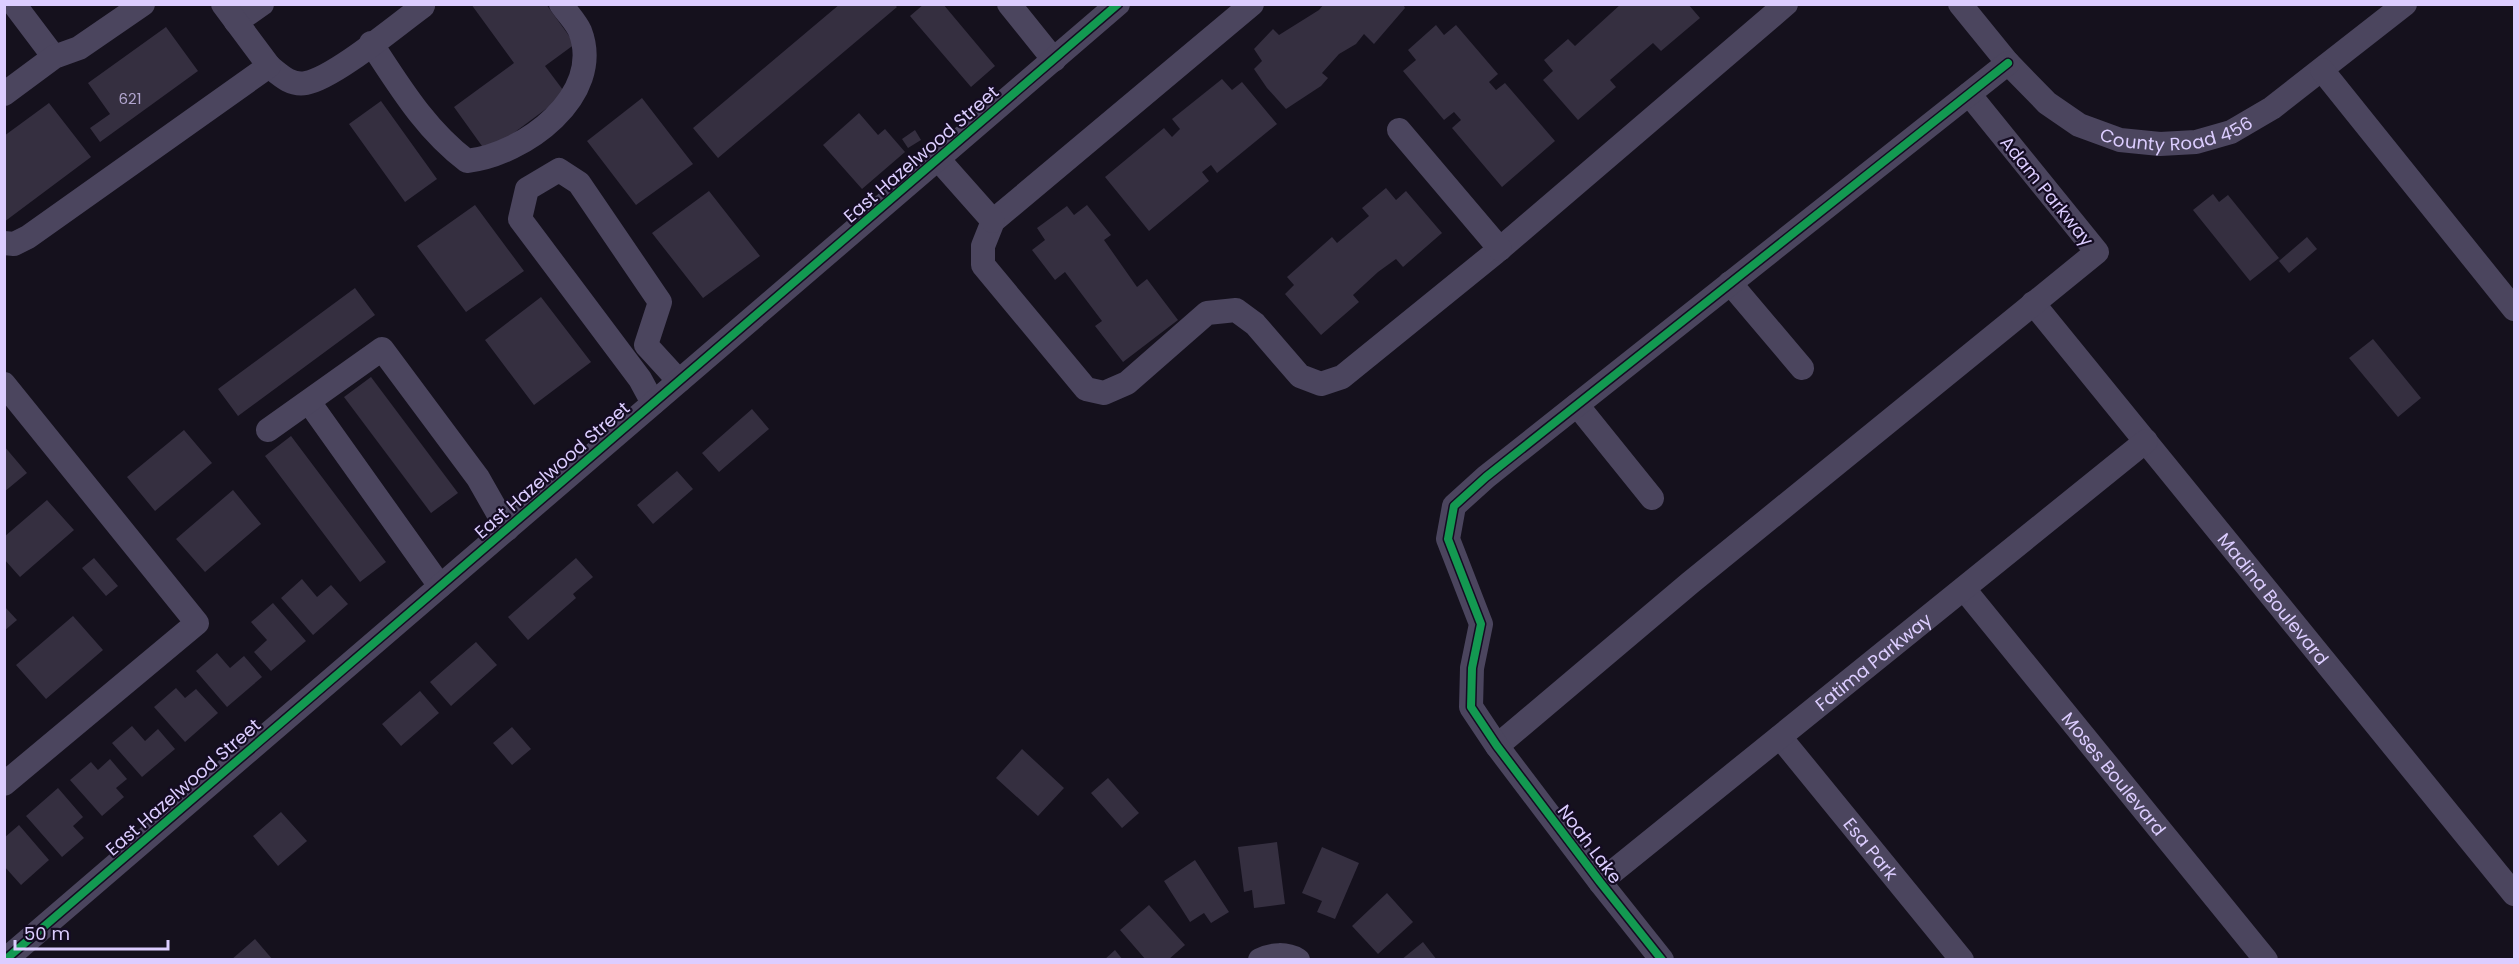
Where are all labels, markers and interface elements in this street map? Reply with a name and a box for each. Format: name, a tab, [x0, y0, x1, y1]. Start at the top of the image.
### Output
street label: East Hazelwood Street	[838, 80, 1004, 228]
house number: 621	[119, 88, 141, 109]
street label: County Road 456	[2097, 110, 2257, 157]
street label: Adam Parkway	[1995, 131, 2099, 251]
street label: East Hazelwood Street	[469, 396, 635, 544]
street label: Madina Boulevard	[2212, 527, 2335, 670]
street label: Fatima Parkway	[1809, 607, 1937, 716]
street label: Moses Boulevard	[2056, 706, 2172, 841]
street label: East Hazelwood Street	[100, 713, 266, 861]
street label: Noah Lake	[1552, 799, 1628, 889]
street label: Esa Park	[1838, 812, 1905, 886]
scale bar	[15, 913, 168, 951]
text: 50 m	[24, 921, 70, 946]

